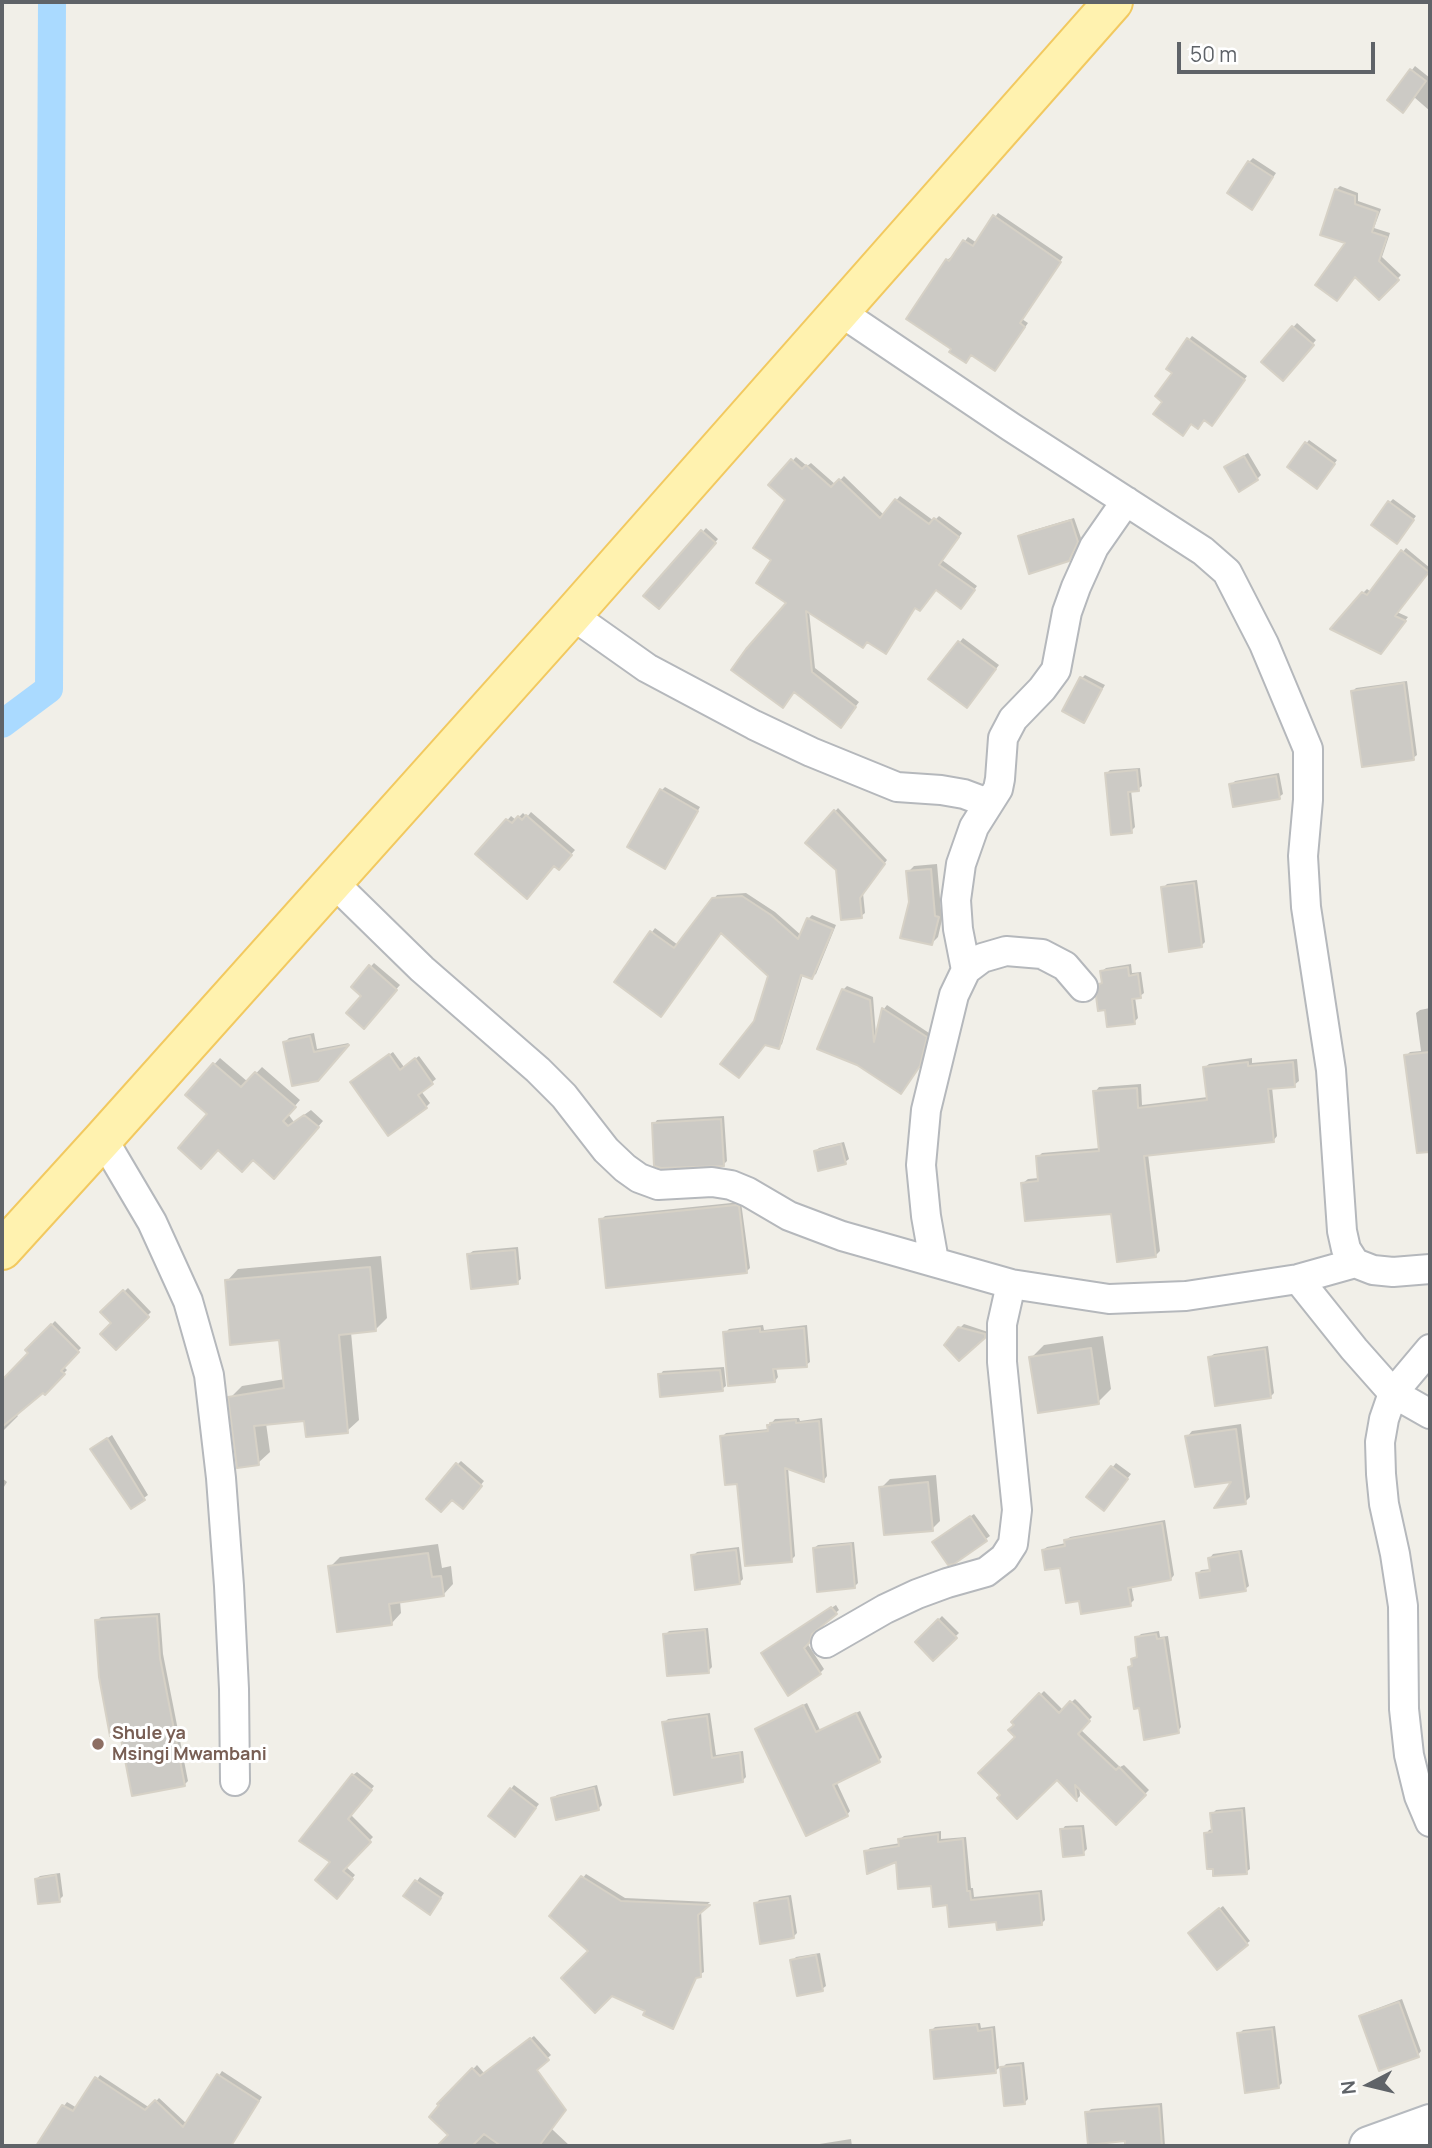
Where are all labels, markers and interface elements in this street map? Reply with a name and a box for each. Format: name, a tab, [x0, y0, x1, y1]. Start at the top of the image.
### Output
scale bar	[1180, 28, 1378, 72]
text: 50 m	[1190, 40, 1237, 68]
place label: Shule ya Msingi Mwambani	[112, 1723, 267, 1766]
marker: Shule ya Msingi Mwambani	[90, 1736, 106, 1752]
north arrow	[1334, 2050, 1404, 2120]
text: N	[1334, 2079, 1362, 2096]

